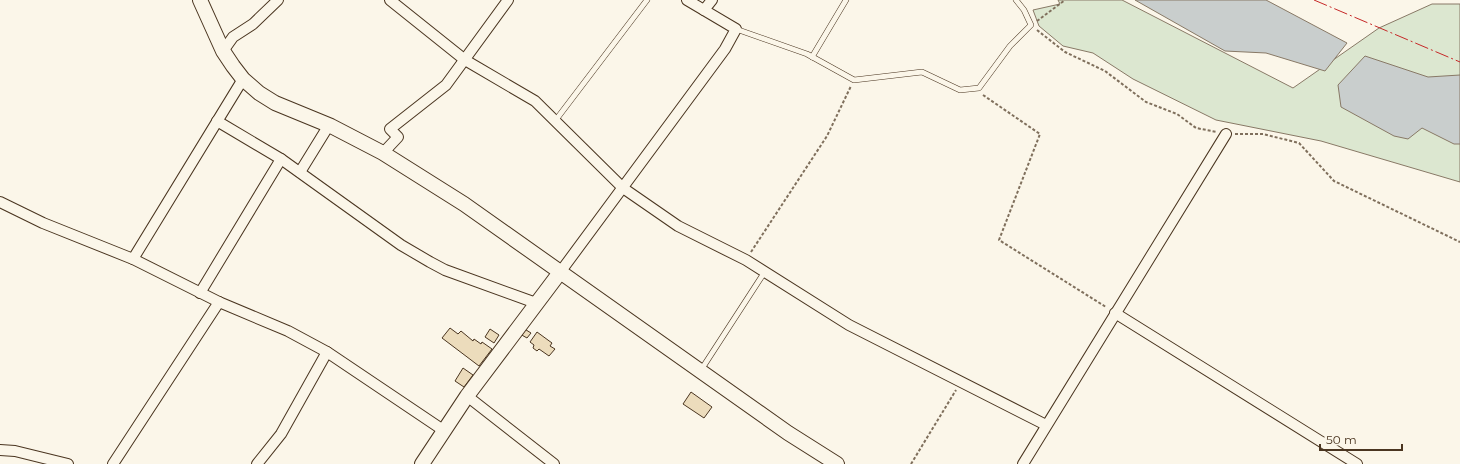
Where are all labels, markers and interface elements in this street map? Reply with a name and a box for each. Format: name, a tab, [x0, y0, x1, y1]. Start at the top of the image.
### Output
scale bar	[1320, 426, 1402, 452]
text: 50 m	[1326, 432, 1357, 447]

